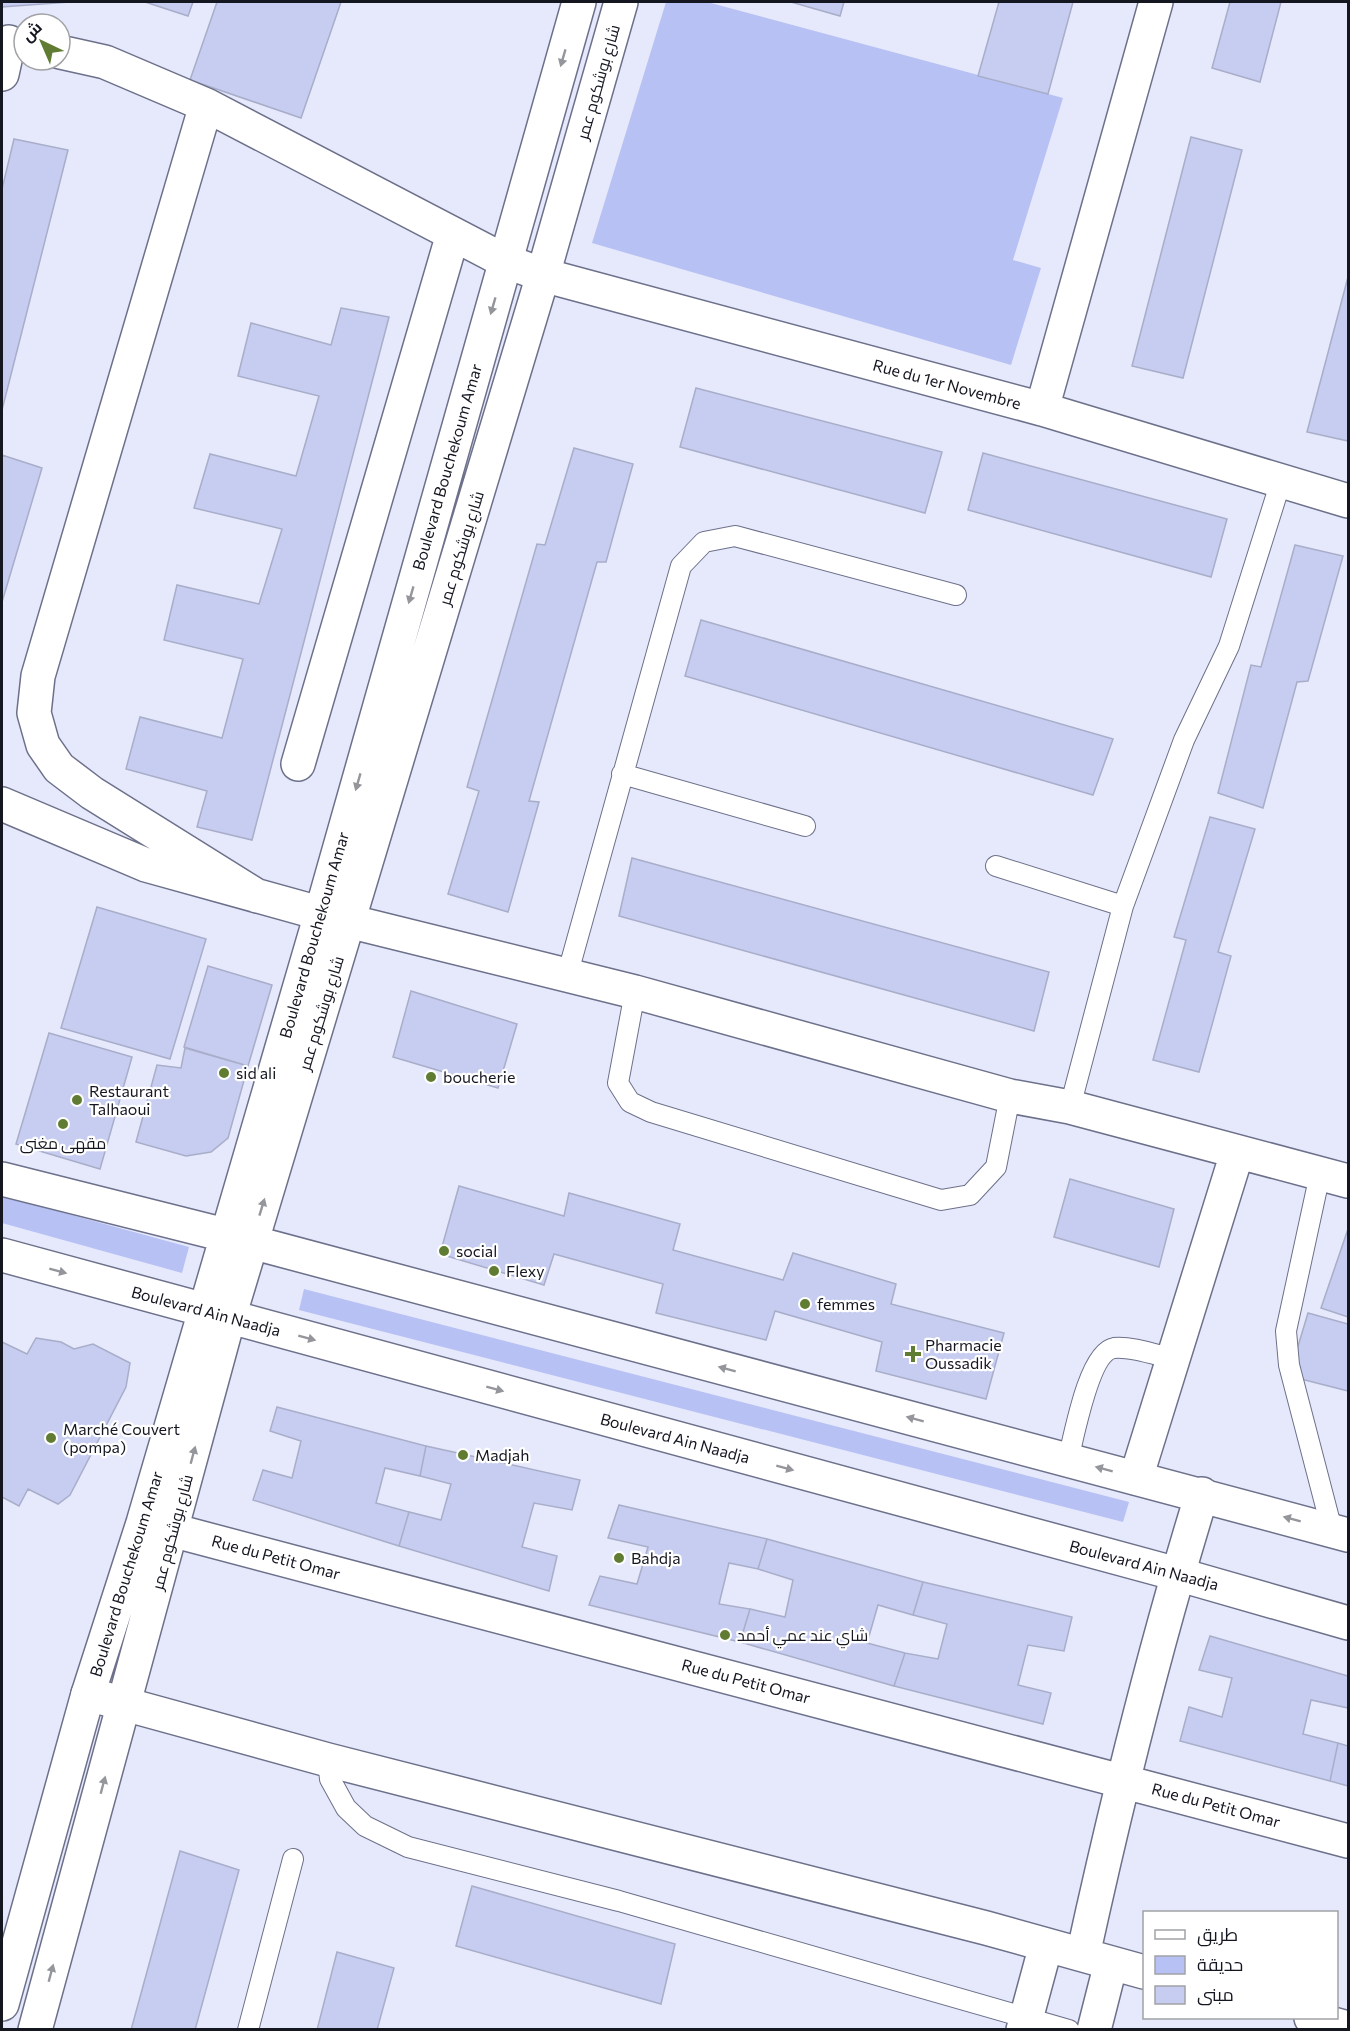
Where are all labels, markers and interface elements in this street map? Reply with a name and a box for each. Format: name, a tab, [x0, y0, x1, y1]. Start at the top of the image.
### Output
north arrow	[12, 12, 72, 72]
text: ش	[17, 17, 46, 46]
street label: شارع بوشكوم عمر	[572, 22, 626, 143]
one-way arrow	[558, 49, 567, 67]
one-way arrow	[487, 297, 497, 315]
street label: Rue du 1er Novembre	[871, 355, 1023, 412]
street label: Boulevard Bouchekoum Amar	[408, 361, 485, 572]
street label: شارع بوشكوم عمر	[434, 488, 490, 609]
one-way arrow	[406, 586, 415, 604]
one-way arrow	[353, 773, 362, 791]
street label: Boulevard Bouchekoum Amar	[275, 829, 352, 1040]
street label: شارع بوشكوم عمر	[294, 953, 350, 1074]
place label: sid ali	[236, 1063, 276, 1082]
marker: sid ali	[217, 1066, 231, 1080]
place label: boucherie	[443, 1067, 515, 1086]
marker: boucherie	[424, 1070, 438, 1084]
place label: Restaurant Talhaoui	[89, 1081, 170, 1118]
marker: Restaurant Talhaoui	[70, 1093, 84, 1107]
marker: مقهى مغنى	[56, 1117, 70, 1131]
place label: مقهى مغنى	[20, 1133, 106, 1154]
one-way arrow	[258, 1198, 267, 1216]
place label: social	[456, 1241, 497, 1260]
marker: social	[437, 1244, 451, 1258]
place label: Flexy	[506, 1261, 544, 1280]
marker: Flexy	[487, 1264, 501, 1278]
one-way arrow	[49, 1267, 67, 1276]
street label: Boulevard Ain Naadja	[129, 1281, 283, 1340]
place label: femmes	[817, 1294, 875, 1313]
marker: femmes	[798, 1297, 812, 1311]
one-way arrow	[298, 1334, 316, 1344]
place label: Pharmacie Oussadik	[925, 1335, 1002, 1372]
marker: Pharmacie Oussadik	[906, 1347, 920, 1361]
one-way arrow	[718, 1364, 736, 1373]
one-way arrow	[486, 1385, 504, 1395]
street label: Boulevard Ain Naadja	[598, 1408, 752, 1467]
one-way arrow	[906, 1414, 924, 1423]
place label: Marché Couvert (pompa)	[63, 1419, 180, 1456]
marker: Marché Couvert (pompa)	[44, 1431, 58, 1445]
place label: Madjah	[475, 1445, 529, 1464]
one-way arrow	[188, 1446, 198, 1464]
marker: Madjah	[456, 1448, 470, 1462]
one-way arrow	[776, 1463, 794, 1473]
one-way arrow	[1094, 1464, 1113, 1474]
street label: Boulevard Bouchekoum Amar	[85, 1468, 166, 1679]
street label: شارع بوشكوم عمر	[147, 1472, 199, 1593]
one-way arrow	[1283, 1514, 1301, 1523]
street label: Rue du Petit Omar	[210, 1530, 343, 1583]
street label: Boulevard Ain Naadja	[1067, 1535, 1221, 1594]
place label: Bahdja	[631, 1548, 681, 1567]
marker: Bahdja	[612, 1551, 626, 1565]
place label: شاي عند عمي أحمد	[737, 1625, 868, 1649]
marker: شاي عند عمي أحمد	[718, 1628, 732, 1642]
street label: Rue du Petit Omar	[680, 1654, 813, 1707]
one-way arrow	[98, 1776, 108, 1794]
street label: Rue du Petit Omar	[1150, 1778, 1283, 1831]
legend	[1143, 1911, 1338, 2019]
text: طريق	[1197, 1923, 1238, 1947]
text: حديقة	[1197, 1953, 1243, 1975]
one-way arrow	[46, 1964, 56, 1982]
text: مبنى	[1197, 1983, 1234, 2006]

